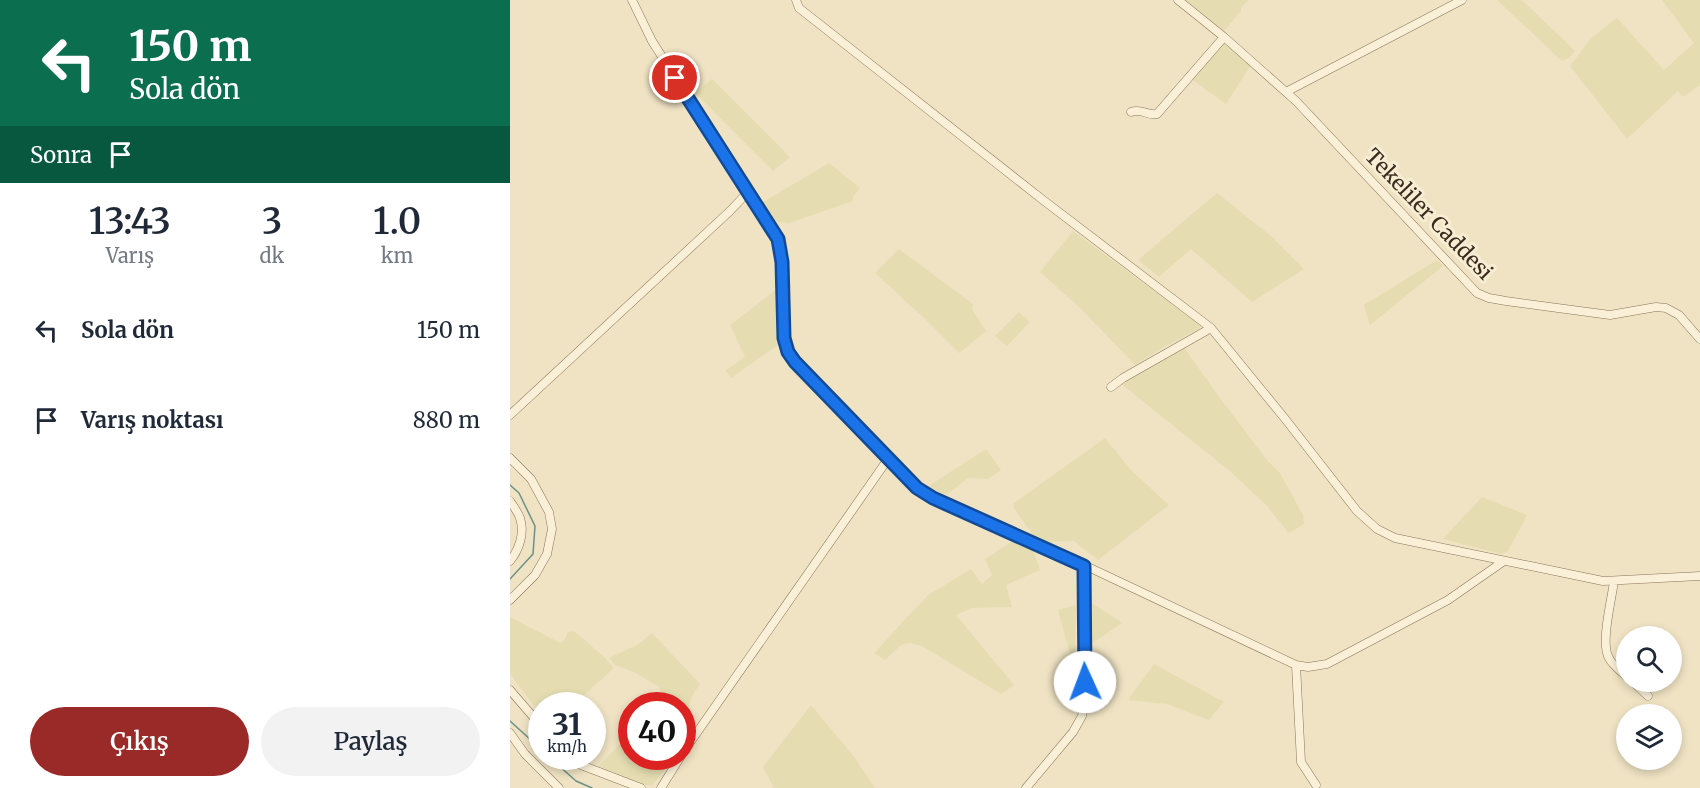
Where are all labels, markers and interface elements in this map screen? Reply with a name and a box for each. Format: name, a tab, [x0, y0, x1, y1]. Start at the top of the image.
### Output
text: 150 m	[129, 20, 251, 72]
icon: left	[30, 24, 108, 102]
pin	[649, 52, 700, 103]
icon: arrive	[658, 61, 691, 94]
text: Sola dön	[129, 72, 240, 106]
icon: arrive	[104, 138, 137, 171]
text: Sonra	[30, 141, 92, 169]
street label: Tekeliler Caddesi	[1359, 143, 1499, 286]
text: 13:43	[89, 199, 171, 244]
text: 3	[262, 199, 282, 244]
text: 1.0	[373, 199, 421, 244]
text: Varış	[106, 243, 154, 268]
text: dk	[260, 243, 284, 268]
text: km	[381, 243, 413, 268]
icon: left	[30, 314, 63, 347]
text: Sola dön	[81, 316, 174, 344]
text: 150 m	[417, 316, 480, 344]
icon: arrive	[30, 404, 63, 437]
text: Varış noktası	[81, 406, 223, 434]
text: 880 m	[413, 406, 480, 434]
map controls	[1616, 626, 1682, 770]
button: search	[1616, 626, 1682, 692]
position arrow	[1053, 650, 1117, 714]
speed limit sign: 40	[618, 692, 696, 770]
button: layers	[1616, 704, 1682, 770]
text: 31	[552, 705, 582, 743]
button: Çıkış	[30, 707, 249, 776]
button: Paylaş	[261, 707, 480, 776]
text: km/h	[547, 737, 587, 756]

